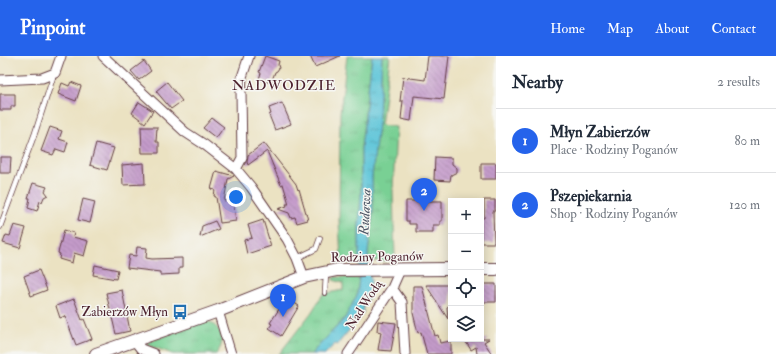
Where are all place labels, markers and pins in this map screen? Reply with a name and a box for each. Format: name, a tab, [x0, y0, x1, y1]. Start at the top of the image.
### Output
pin: 2	[411, 178, 437, 211]
pin: 1	[270, 284, 296, 317]
bus stop icon: Zabierzów Młyn	[171, 303, 189, 321]
place label: Zabierzów Młyn	[81, 304, 168, 321]

